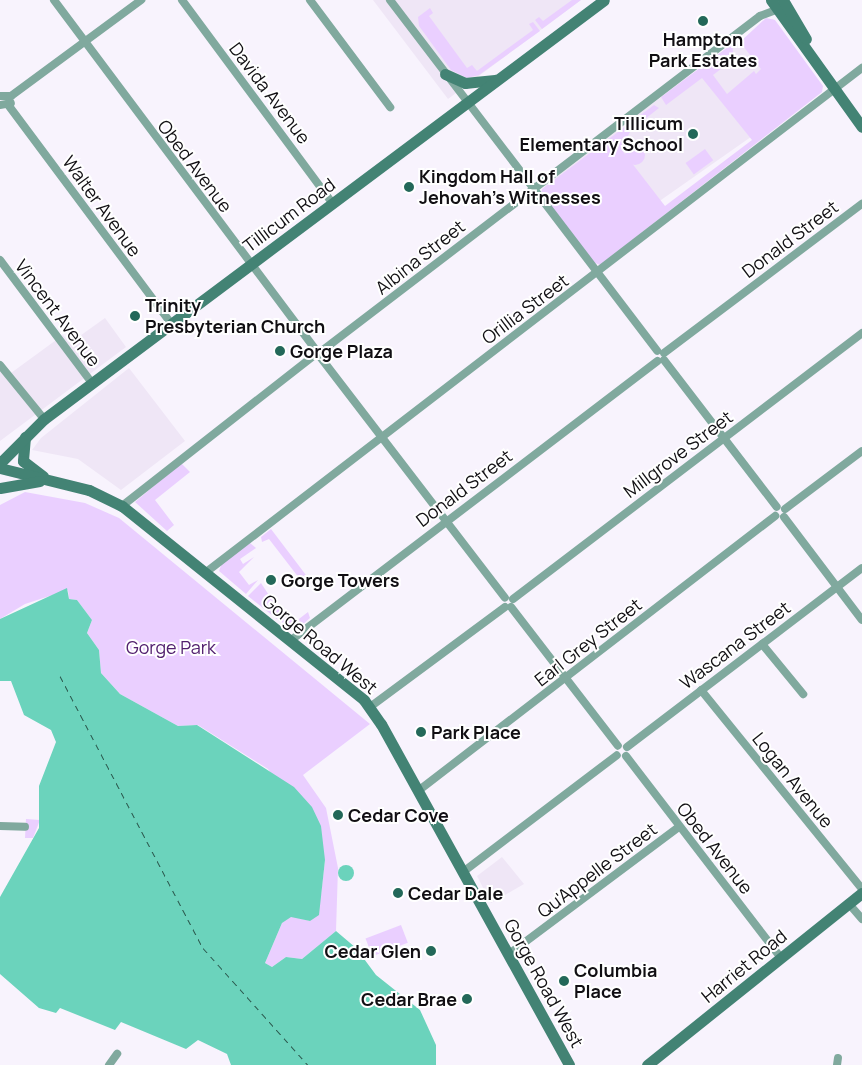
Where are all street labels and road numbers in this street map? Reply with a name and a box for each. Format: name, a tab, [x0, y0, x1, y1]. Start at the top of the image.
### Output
street label: Davida Avenue	[225, 38, 315, 148]
street label: Obed Avenue	[153, 116, 237, 216]
street label: Walter Avenue	[58, 151, 146, 261]
street label: Tillicum Road	[239, 173, 339, 257]
street label: Donald Street	[738, 196, 842, 282]
street label: Albina Street	[371, 215, 469, 299]
street label: Vincent Avenue	[11, 255, 105, 371]
street label: Orillia Street	[477, 269, 573, 349]
street label: Millgrove Street	[619, 406, 737, 502]
street label: Donald Street	[412, 445, 516, 531]
street label: Gorge Road West	[258, 590, 382, 698]
street label: Earl Grey Street	[530, 594, 646, 690]
street label: Wascana Street	[676, 596, 794, 694]
street label: Logan Avenue	[748, 728, 838, 832]
street label: Obed Avenue	[673, 798, 757, 898]
street label: Qu'Appelle Street	[533, 818, 661, 922]
street label: Gorge Road West	[500, 915, 588, 1051]
street label: Harriet Road	[697, 925, 791, 1007]

